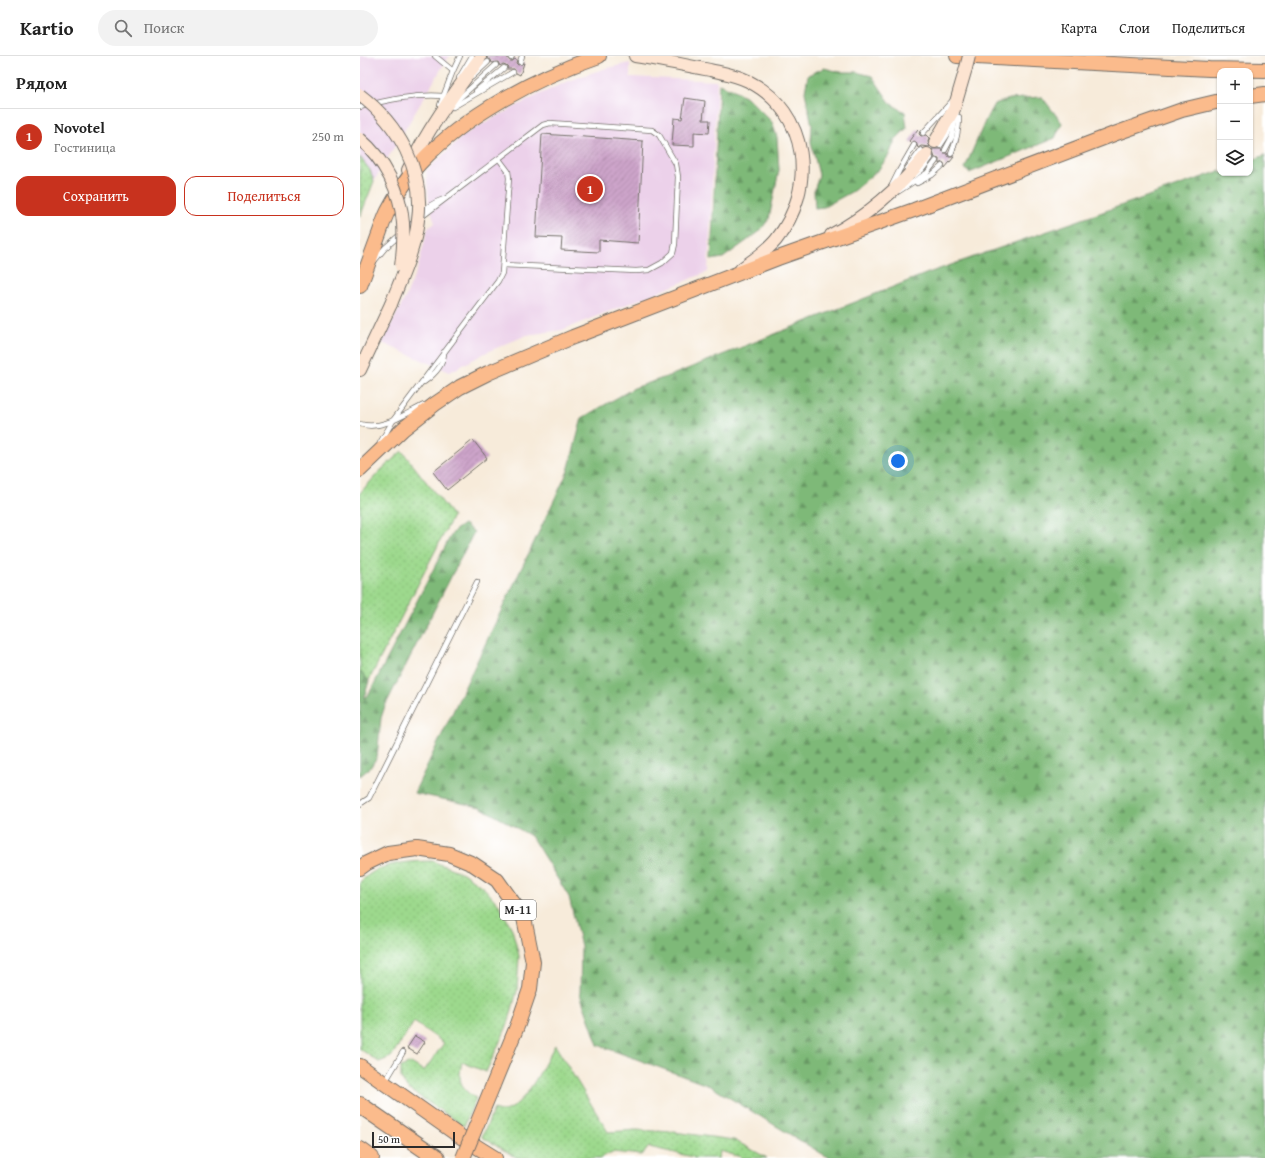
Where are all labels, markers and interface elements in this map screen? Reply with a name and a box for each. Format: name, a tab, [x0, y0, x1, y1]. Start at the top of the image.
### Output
search box	[98, 10, 378, 46]
text: Kartio	[20, 14, 74, 42]
icon: search	[112, 17, 134, 39]
text: Поиск	[144, 17, 184, 38]
text: Карта	[1061, 18, 1097, 38]
text: Слои	[1119, 18, 1150, 38]
text: Поделиться	[1172, 18, 1245, 38]
map controls	[1217, 68, 1253, 176]
button: +	[1217, 68, 1253, 104]
text: Рядом	[16, 70, 67, 95]
button: −	[1217, 104, 1253, 140]
text: Novotel	[54, 117, 105, 138]
text: 1	[26, 127, 32, 146]
text: 250 m	[312, 127, 344, 146]
text: Гостиница	[54, 138, 116, 157]
button: layers	[1217, 140, 1253, 176]
pin: 1	[577, 174, 603, 204]
button: Сохранить	[16, 176, 176, 216]
button: Поделиться	[184, 176, 344, 216]
your location	[888, 451, 908, 471]
road number: М-11	[500, 900, 536, 920]
scale bar	[372, 1130, 455, 1149]
text: 50 m	[378, 1131, 400, 1147]

